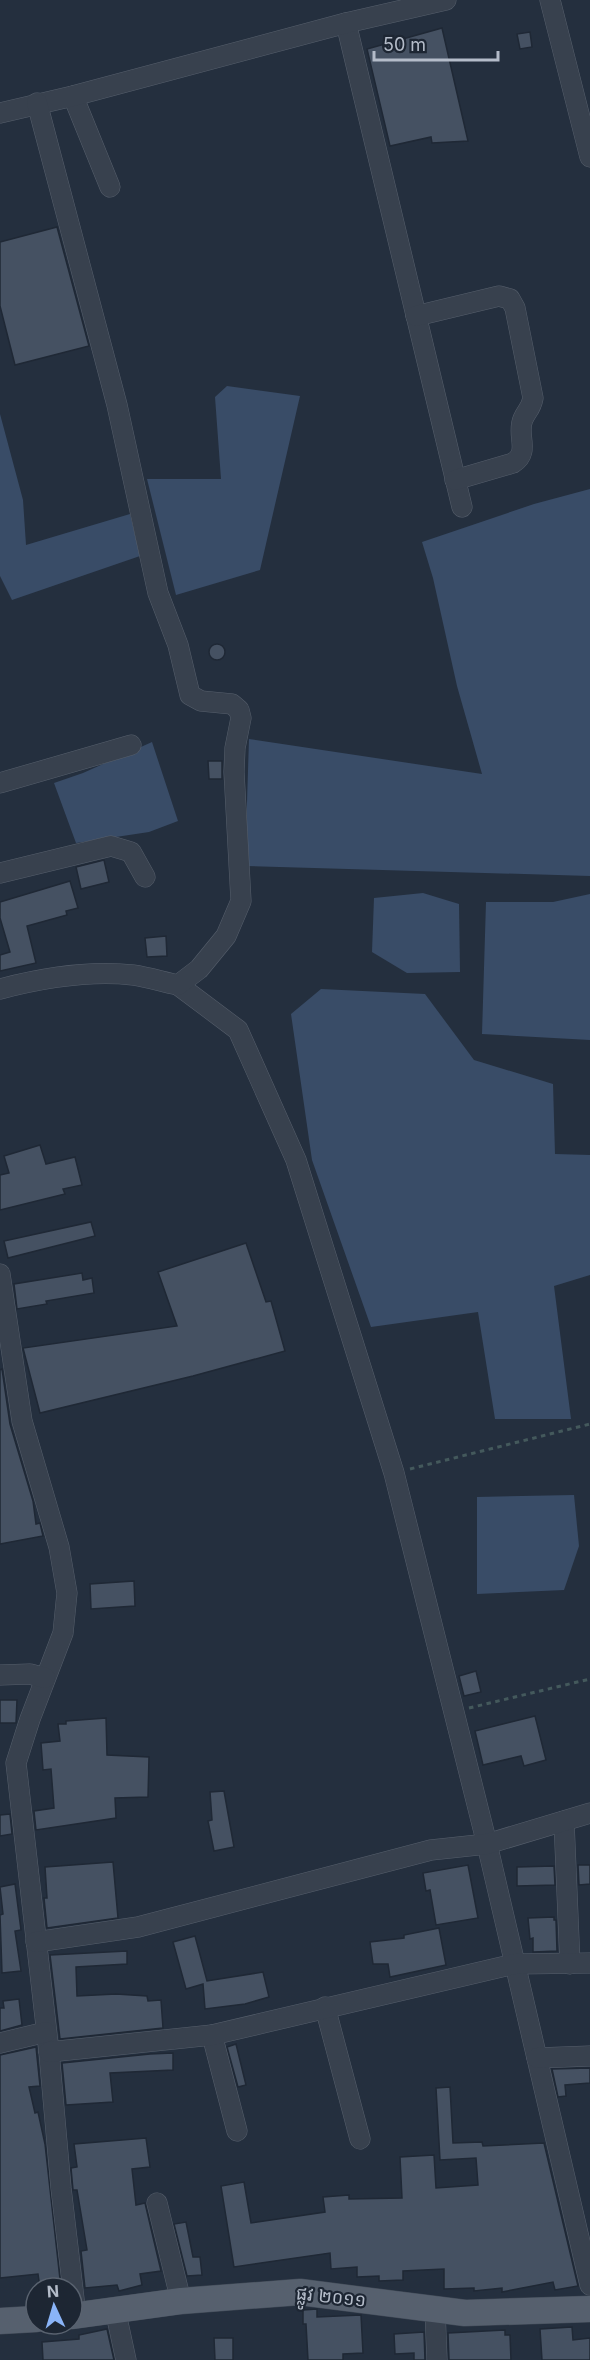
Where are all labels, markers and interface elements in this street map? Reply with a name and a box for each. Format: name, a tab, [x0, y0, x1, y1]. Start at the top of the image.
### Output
scale bar	[374, 24, 498, 62]
text: 50 m	[383, 34, 426, 55]
north arrow	[24, 2276, 84, 2336]
text: N	[46, 2281, 60, 2301]
street label: ផ្លូវ ២០១១	[294, 2282, 367, 2317]

